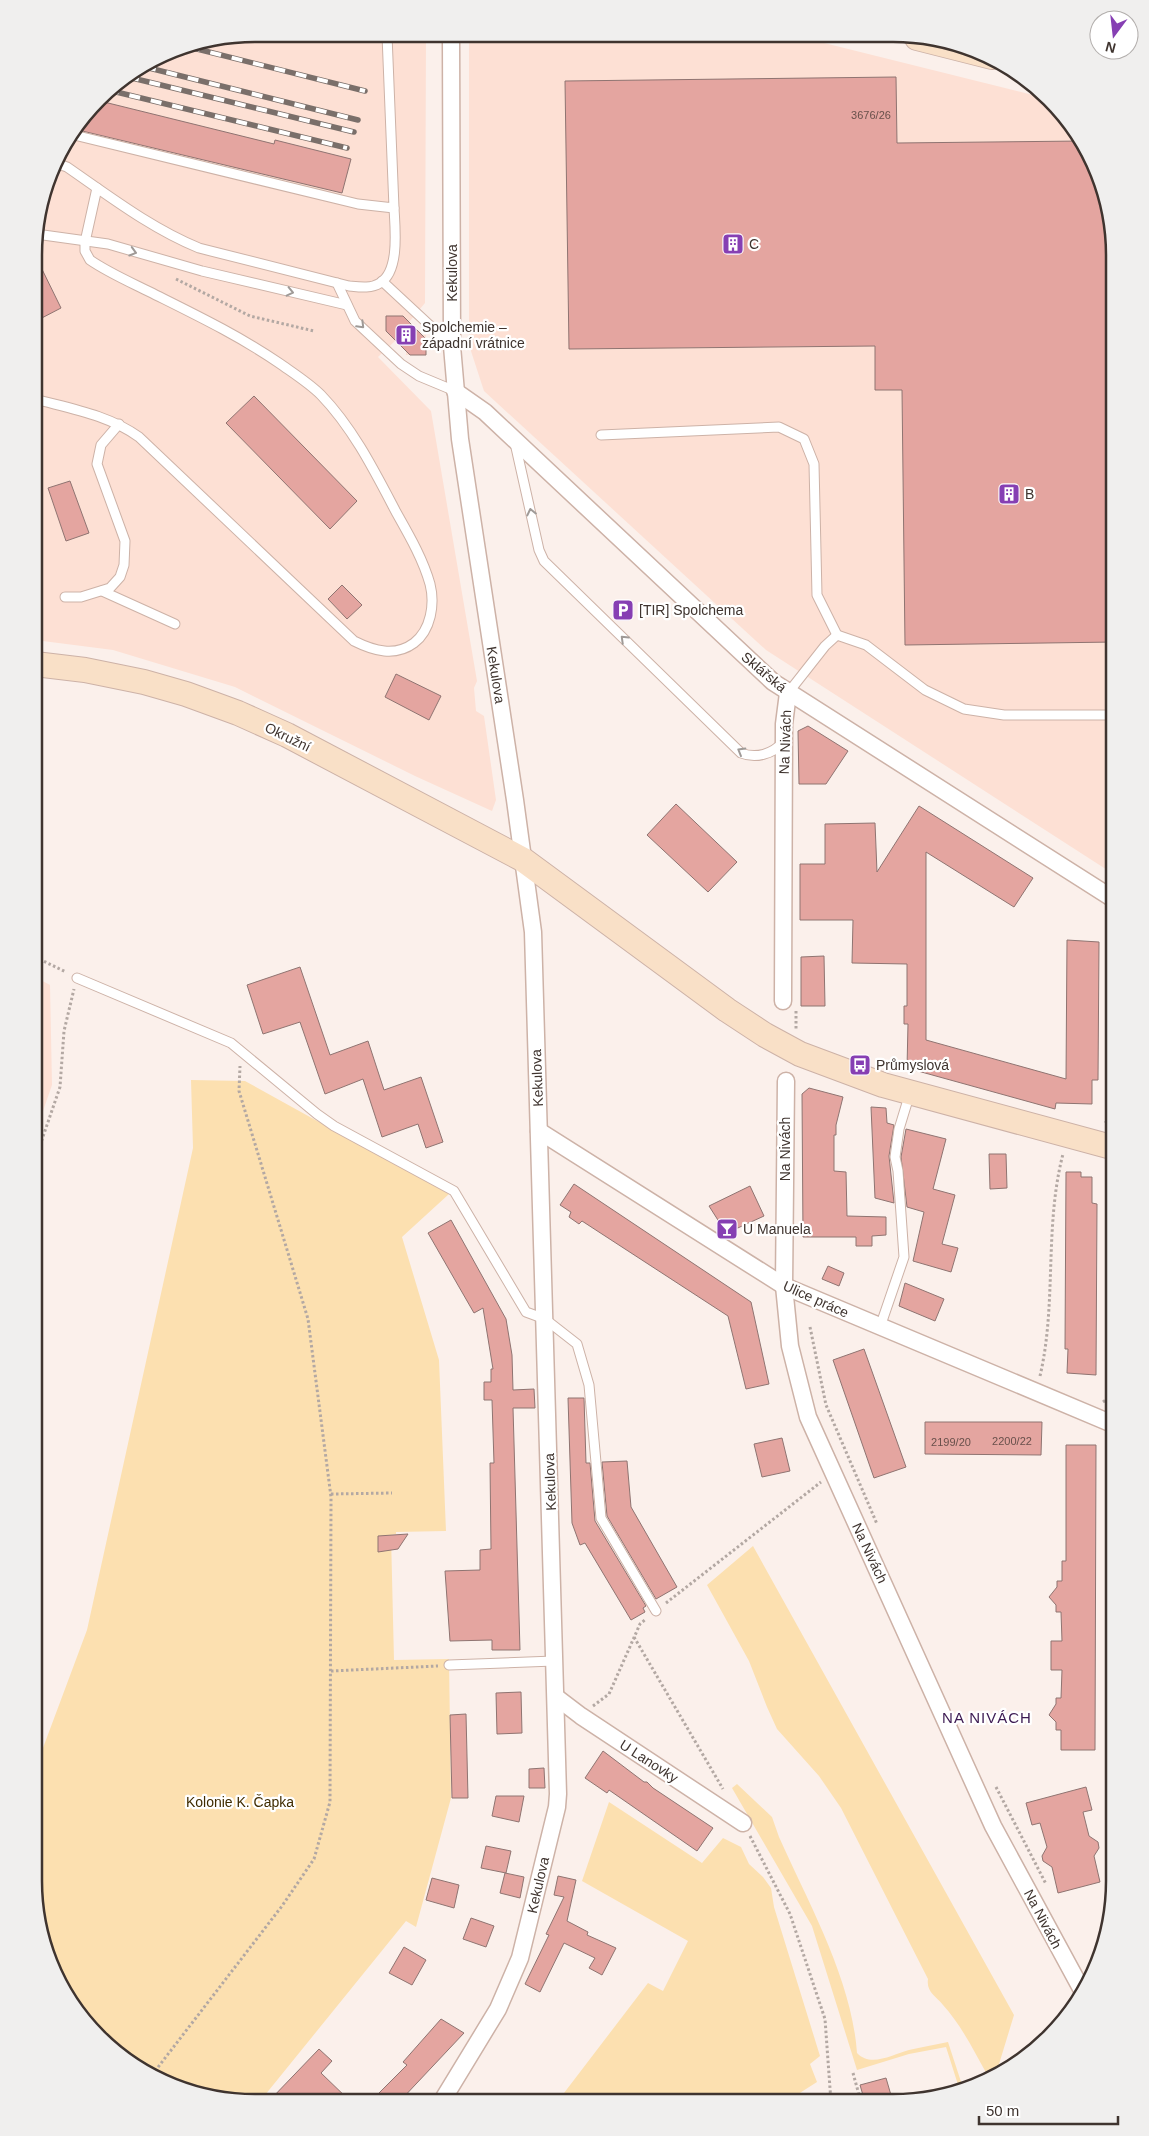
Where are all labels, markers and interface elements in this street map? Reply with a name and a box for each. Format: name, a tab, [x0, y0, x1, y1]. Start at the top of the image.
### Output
north arrow	[1089, 10, 1139, 60]
text: N	[1104, 39, 1118, 57]
house number: 3676/26	[851, 109, 891, 121]
building icon: C	[721, 232, 745, 256]
place label: C	[749, 236, 759, 252]
street label: Kekulova	[444, 244, 460, 302]
one-way arrow	[128, 246, 137, 256]
one-way arrow	[286, 286, 295, 297]
one-way arrow	[355, 319, 364, 328]
place label: Spolchemie – západní vrátnice	[422, 319, 525, 351]
building icon: Spolchemie – západní vrátnice	[394, 323, 418, 347]
building icon: B	[997, 482, 1021, 506]
place label: B	[1025, 486, 1034, 502]
one-way arrow	[526, 508, 537, 517]
parking icon: [TIR] Spolchema	[611, 598, 635, 622]
place label: [TIR] Spolchema	[639, 602, 743, 618]
one-way arrow	[620, 636, 629, 645]
street label: Kekulova	[484, 645, 508, 705]
street label: Sklářská	[738, 649, 790, 696]
street label: Na Nivách	[776, 709, 794, 775]
street label: Okružní	[262, 719, 314, 755]
one-way arrow	[737, 748, 746, 758]
street label: Kekulova	[528, 1049, 546, 1107]
bus stop icon: Průmyslová	[848, 1053, 872, 1077]
place label: Průmyslová	[876, 1057, 949, 1073]
street label: Na Nivách	[777, 1117, 793, 1181]
bar icon: U Manuela	[715, 1217, 739, 1241]
place label: U Manuela	[743, 1221, 811, 1237]
street label: Ulice práce	[781, 1277, 851, 1321]
house number: 2200/22	[992, 1435, 1032, 1447]
house number: 2199/20	[931, 1436, 971, 1448]
street label: Kekulova	[541, 1453, 559, 1511]
street label: Na Nivách	[849, 1520, 891, 1586]
district label: NA NIVÁCH	[942, 1709, 1032, 1726]
street label: U Lanovky	[617, 1736, 681, 1786]
park label: Kolonie K. Čapka	[186, 1794, 294, 1810]
street label: Kekulova	[524, 1855, 552, 1915]
street label: Na Nivách	[1021, 1887, 1065, 1951]
scale bar	[979, 2094, 1118, 2126]
text: 50 m	[986, 2102, 1019, 2119]

